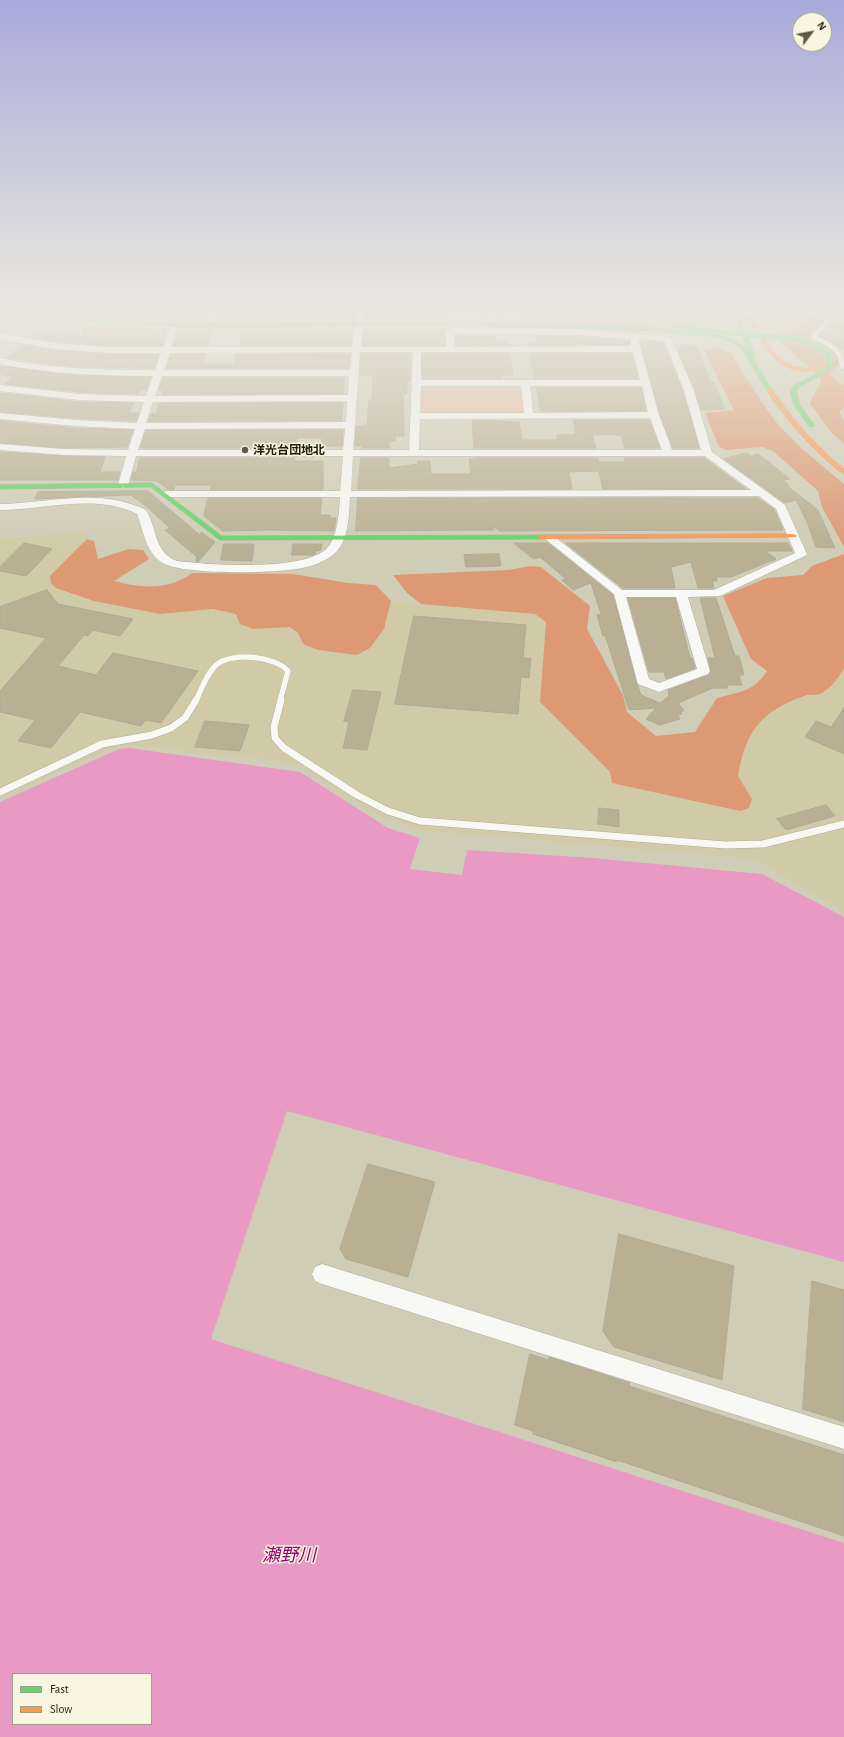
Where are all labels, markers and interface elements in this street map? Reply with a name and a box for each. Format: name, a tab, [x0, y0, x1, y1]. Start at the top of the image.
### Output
north arrow	[792, 12, 832, 52]
text: N	[815, 20, 828, 32]
place label: 洋光台団地北	[253, 443, 325, 457]
marker: 洋光台団地北	[240, 445, 250, 455]
water label: 瀬野川	[262, 1545, 316, 1567]
legend	[12, 1673, 152, 1725]
text: Fast	[50, 1683, 69, 1695]
text: Slow	[50, 1703, 72, 1715]

